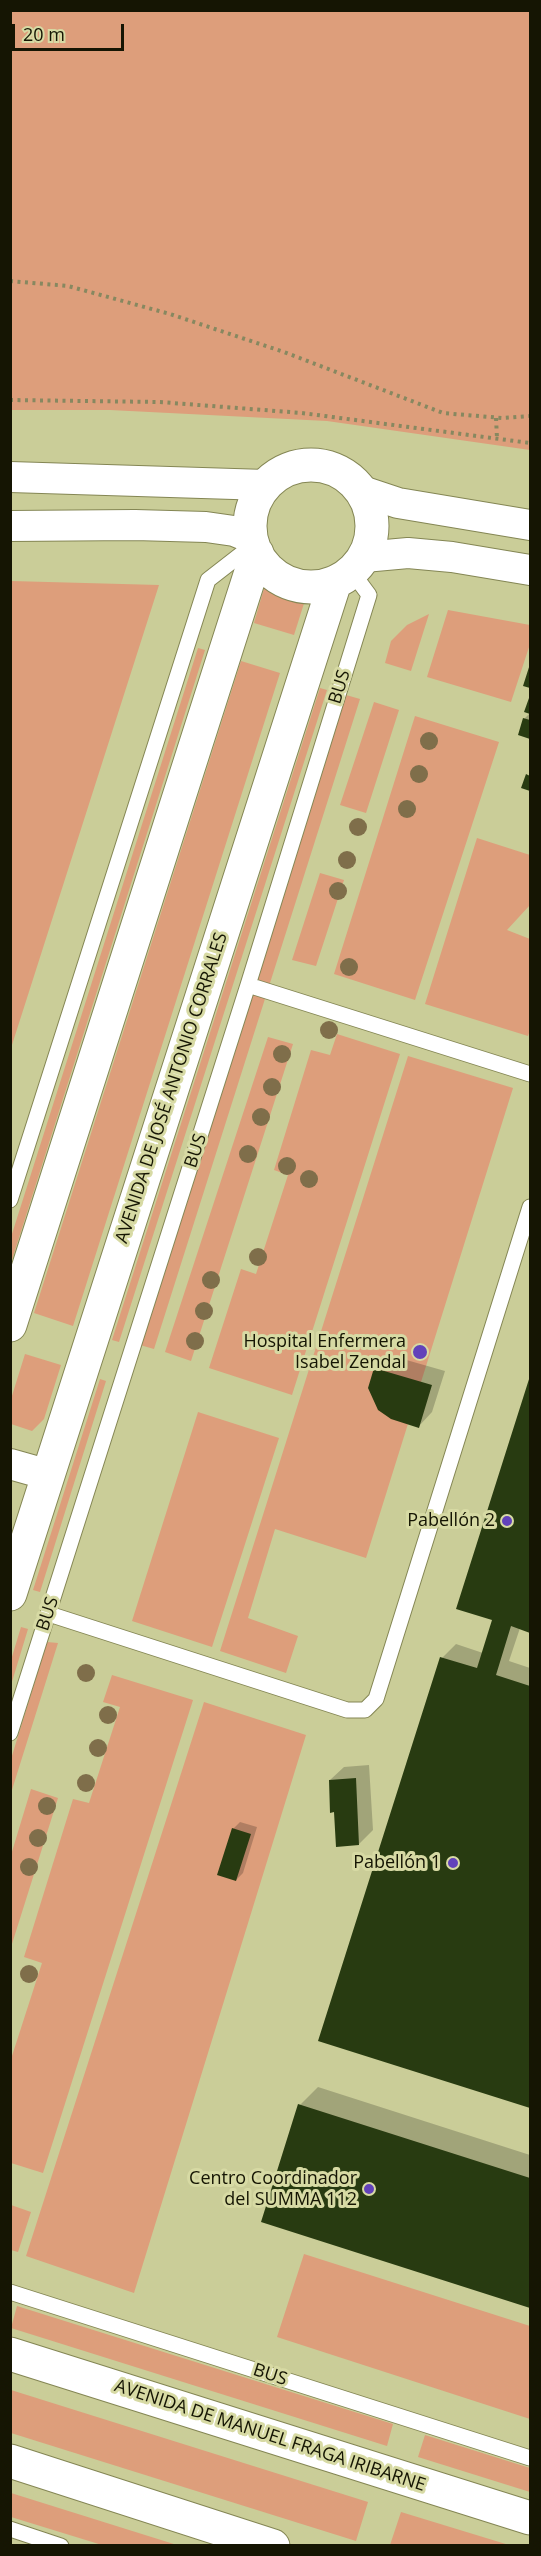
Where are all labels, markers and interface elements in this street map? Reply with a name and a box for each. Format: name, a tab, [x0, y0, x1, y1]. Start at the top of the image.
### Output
scale bar	[15, 12, 128, 50]
text: 20 m	[23, 22, 65, 46]
street label: BUS	[325, 667, 355, 707]
street label: AVENIDA DE JOSÉ ANTONIO CORRALES	[111, 930, 233, 1246]
street label: BUS	[180, 1131, 212, 1171]
place label: Hospital Enfermera Isabel Zendal	[243, 1331, 406, 1374]
marker: Hospital Enfermera Isabel Zendal	[411, 1343, 429, 1361]
place label: Pabellón 2	[407, 1510, 495, 1532]
marker: Pabellón 2	[500, 1514, 514, 1528]
street label: BUS	[32, 1594, 64, 1634]
place label: Pabellón 1	[353, 1852, 441, 1874]
marker: Pabellón 1	[446, 1856, 460, 1870]
place label: Centro Coordinador del SUMMA 112	[189, 2168, 357, 2210]
marker: Centro Coordinador del SUMMA 112	[362, 2182, 376, 2196]
street label: BUS	[250, 2359, 290, 2391]
street label: AVENIDA DE MANUEL FRAGA IRIBARNE	[112, 2375, 428, 2497]

